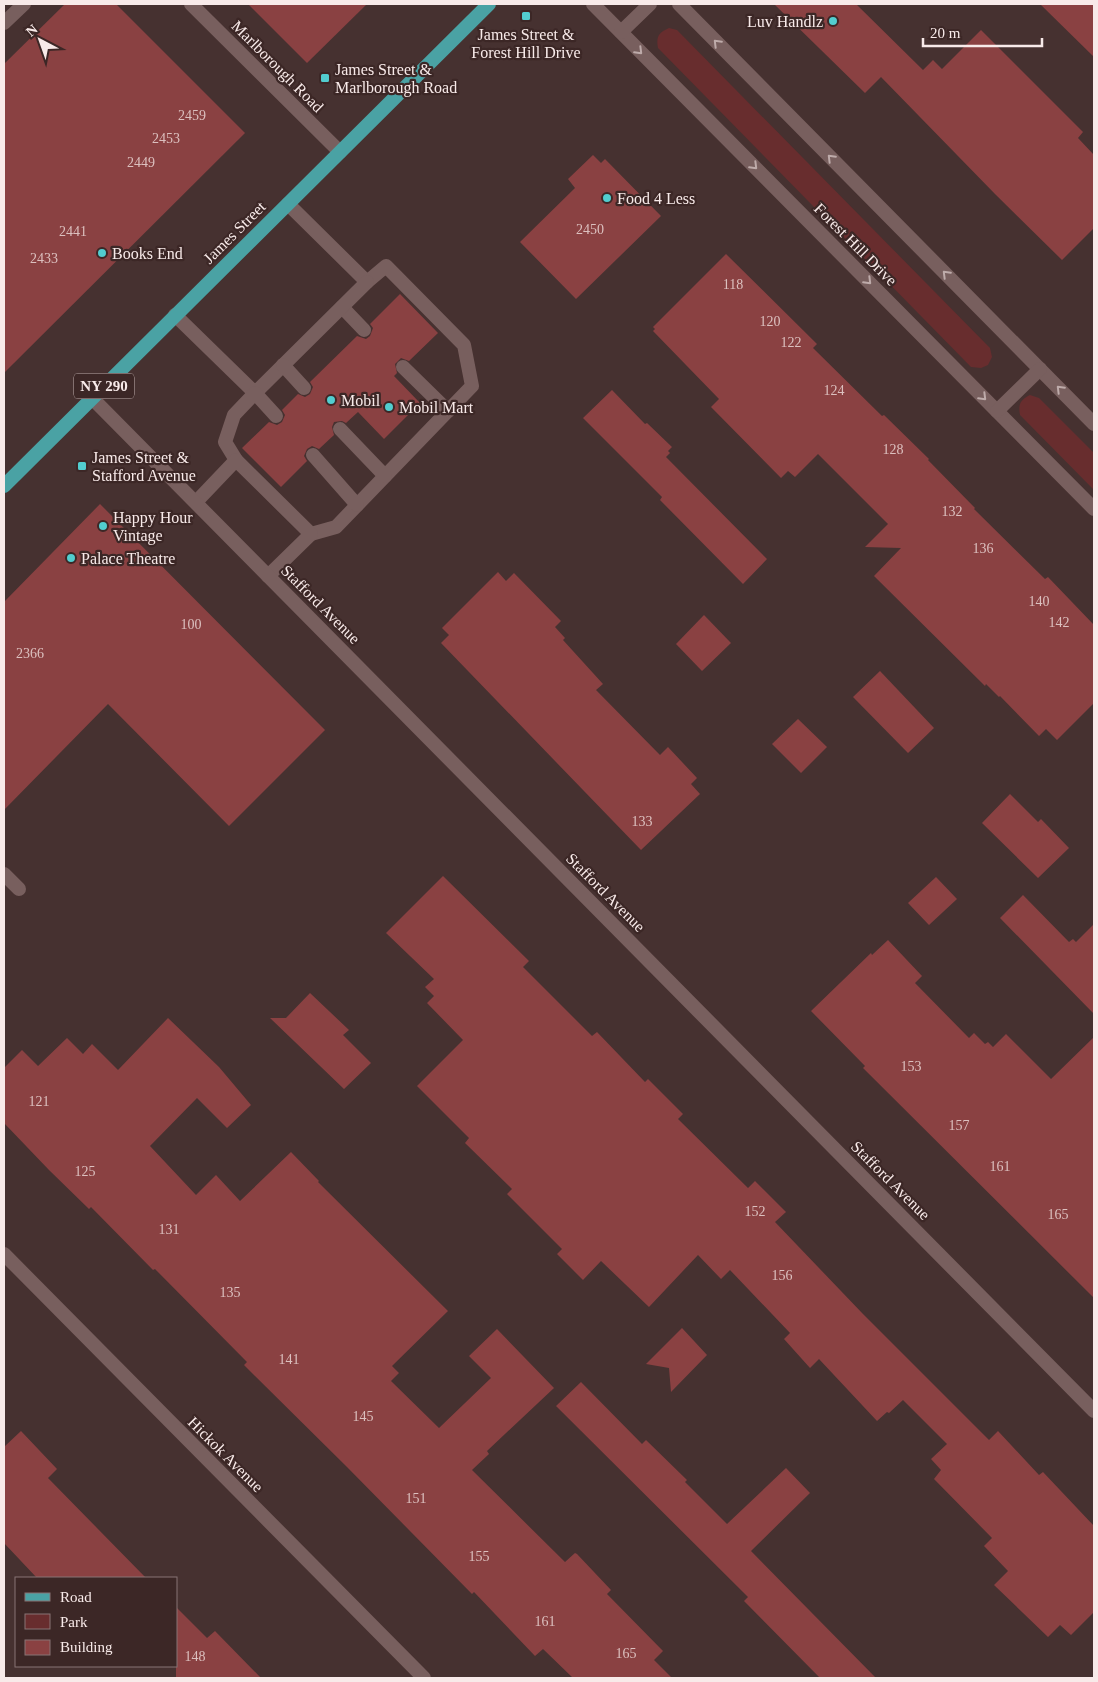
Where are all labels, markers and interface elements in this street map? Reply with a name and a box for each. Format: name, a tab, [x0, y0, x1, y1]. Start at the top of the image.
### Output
marker: James Street & Forest Hill Drive	[520, 10, 532, 22]
place label: Luv Handlz	[747, 13, 823, 30]
north arrow	[15, 15, 65, 65]
marker: Luv Handlz	[827, 15, 839, 27]
scale bar	[923, 15, 1042, 47]
street label: Marlborough Road	[228, 17, 327, 116]
text: N	[23, 22, 41, 40]
text: 20 m	[930, 25, 961, 41]
place label: James Street & Forest Hill Drive	[471, 26, 581, 61]
one-way arrow	[714, 39, 723, 48]
one-way arrow	[633, 45, 642, 54]
place label: James Street & Marlborough Road	[335, 61, 457, 97]
marker: James Street & Marlborough Road	[319, 72, 331, 84]
house number: 2459	[178, 108, 206, 123]
house number: 2453	[152, 131, 180, 146]
house number: 2449	[127, 155, 155, 170]
one-way arrow	[828, 155, 837, 164]
one-way arrow	[748, 160, 757, 169]
place label: Food 4 Less	[617, 190, 695, 207]
marker: Food 4 Less	[601, 192, 613, 204]
street label: James Street	[200, 198, 269, 267]
street label: Forest Hill Drive	[811, 200, 900, 289]
house number: 2450	[576, 222, 604, 237]
house number: 2441	[59, 224, 87, 239]
place label: Books End	[112, 245, 183, 262]
marker: Books End	[96, 247, 108, 259]
house number: 2433	[30, 251, 58, 266]
one-way arrow	[943, 270, 952, 279]
one-way arrow	[862, 276, 871, 285]
house number: 118	[723, 277, 743, 292]
house number: 120	[760, 314, 781, 329]
house number: 122	[781, 335, 802, 350]
road number: NY 290	[74, 374, 134, 398]
house number: 124	[824, 383, 845, 398]
one-way arrow	[1057, 386, 1066, 395]
one-way arrow	[977, 391, 986, 400]
place label: Mobil	[341, 392, 381, 409]
marker: Mobil	[325, 394, 337, 406]
place label: Mobil Mart	[399, 399, 474, 416]
marker: Mobil Mart	[383, 401, 395, 413]
house number: 128	[883, 442, 904, 457]
place label: James Street & Stafford Avenue	[92, 449, 196, 484]
marker: James Street & Stafford Avenue	[76, 460, 88, 472]
house number: 132	[942, 504, 963, 519]
place label: Happy Hour Vintage	[113, 509, 193, 545]
marker: Happy Hour Vintage	[97, 520, 109, 532]
house number: 136	[973, 541, 994, 556]
place label: Palace Theatre	[81, 550, 175, 567]
marker: Palace Theatre	[65, 552, 77, 564]
street label: Stafford Avenue	[278, 562, 363, 647]
house number: 140	[1029, 594, 1050, 609]
house number: 142	[1049, 615, 1070, 630]
house number: 100	[181, 617, 202, 632]
house number: 2366	[16, 646, 44, 661]
house number: 133	[632, 814, 653, 829]
street label: Stafford Avenue	[563, 850, 648, 935]
house number: 153	[901, 1059, 922, 1074]
house number: 121	[29, 1094, 50, 1109]
house number: 157	[949, 1118, 970, 1133]
street label: Stafford Avenue	[848, 1138, 933, 1223]
house number: 161	[990, 1159, 1011, 1174]
house number: 125	[75, 1164, 96, 1179]
house number: 152	[745, 1204, 766, 1219]
house number: 165	[1048, 1207, 1069, 1222]
house number: 131	[159, 1222, 180, 1237]
house number: 156	[772, 1268, 793, 1283]
house number: 135	[220, 1285, 241, 1300]
house number: 141	[279, 1352, 300, 1367]
house number: 145	[353, 1409, 374, 1424]
street label: Hickok Avenue	[185, 1413, 267, 1495]
house number: 151	[406, 1491, 427, 1506]
house number: 155	[469, 1549, 490, 1564]
legend	[15, 1577, 178, 1667]
text: Road	[60, 1589, 92, 1605]
text: Park	[60, 1614, 88, 1630]
house number: 161	[535, 1614, 556, 1629]
text: Building	[60, 1639, 113, 1655]
house number: 165	[616, 1646, 637, 1661]
house number: 148	[185, 1649, 206, 1664]

